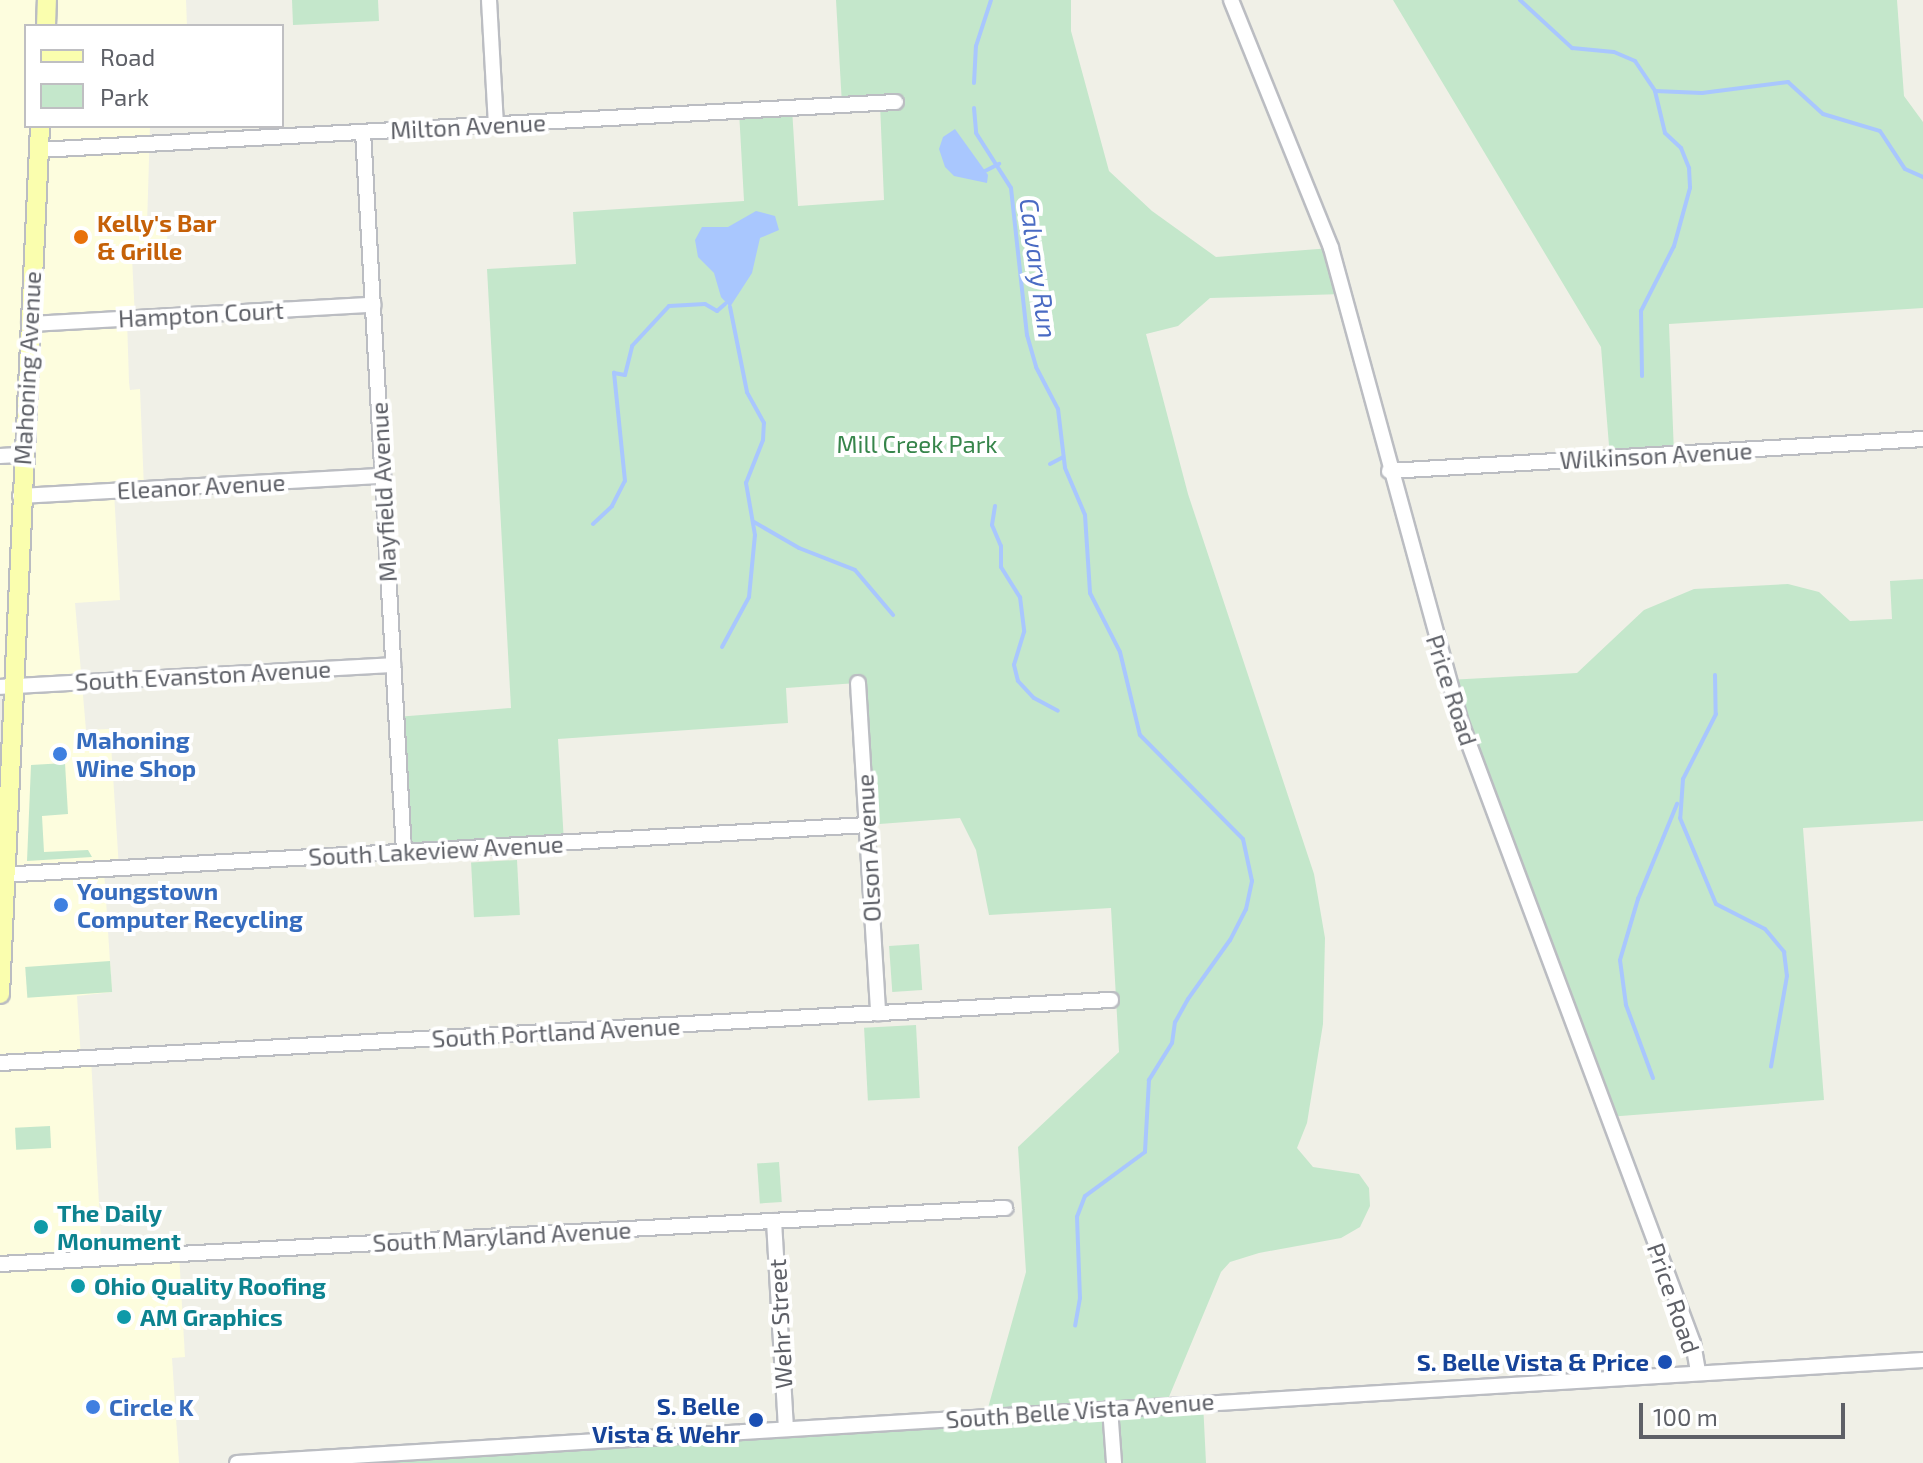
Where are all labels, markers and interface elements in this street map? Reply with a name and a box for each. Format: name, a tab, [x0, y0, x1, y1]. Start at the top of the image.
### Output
legend	[24, 24, 284, 128]
text: Road	[100, 42, 155, 71]
text: Park	[100, 82, 149, 111]
street label: Milton Avenue	[389, 108, 547, 144]
water label: Calvary Run	[1014, 196, 1064, 340]
place label: Kelly's Bar & Grille	[97, 209, 216, 265]
marker: Kelly's Bar & Grille	[72, 228, 90, 246]
street label: Mahoning Avenue	[8, 270, 46, 466]
street label: Hampton Court	[117, 295, 285, 333]
street label: Mayfield Avenue	[364, 401, 402, 583]
park label: Mill Creek Park	[836, 430, 998, 458]
street label: Wilkinson Avenue	[1559, 436, 1753, 474]
street label: Eleanor Avenue	[116, 467, 286, 505]
street label: Price Road	[1421, 631, 1483, 749]
street label: South Evanston Avenue	[74, 654, 332, 696]
place label: Mahoning Wine Shop	[76, 726, 196, 782]
marker: Mahoning Wine Shop	[51, 745, 69, 763]
street label: Olson Avenue	[850, 773, 886, 923]
street label: South Lakeview Avenue	[307, 829, 565, 871]
place label: Youngstown Computer Recycling	[77, 877, 303, 933]
marker: Youngstown Computer Recycling	[52, 896, 70, 914]
street label: South Portland Avenue	[431, 1011, 681, 1053]
place label: The Daily Monument	[57, 1199, 181, 1255]
street label: South Maryland Avenue	[372, 1215, 632, 1257]
marker: The Daily Monument	[32, 1218, 50, 1236]
street label: Price Road	[1642, 1239, 1706, 1357]
street label: Wehr Street	[762, 1258, 798, 1390]
place label: Ohio Quality Roofing	[94, 1272, 326, 1300]
marker: Ohio Quality Roofing	[69, 1277, 87, 1295]
place label: AM Graphics	[140, 1303, 283, 1331]
marker: AM Graphics	[115, 1308, 133, 1326]
place label: S. Belle Vista & Price	[1416, 1348, 1649, 1376]
marker: S. Belle Vista & Price	[1656, 1353, 1674, 1371]
street label: South Belle Vista Avenue	[944, 1386, 1216, 1434]
scale bar	[1643, 1387, 1849, 1437]
place label: S. Belle Vista & Wehr	[592, 1392, 740, 1448]
place label: Circle K	[109, 1393, 194, 1421]
marker: Circle K	[84, 1398, 102, 1416]
text: 100 m	[1653, 1402, 1718, 1431]
marker: S. Belle Vista & Wehr	[747, 1411, 765, 1429]

